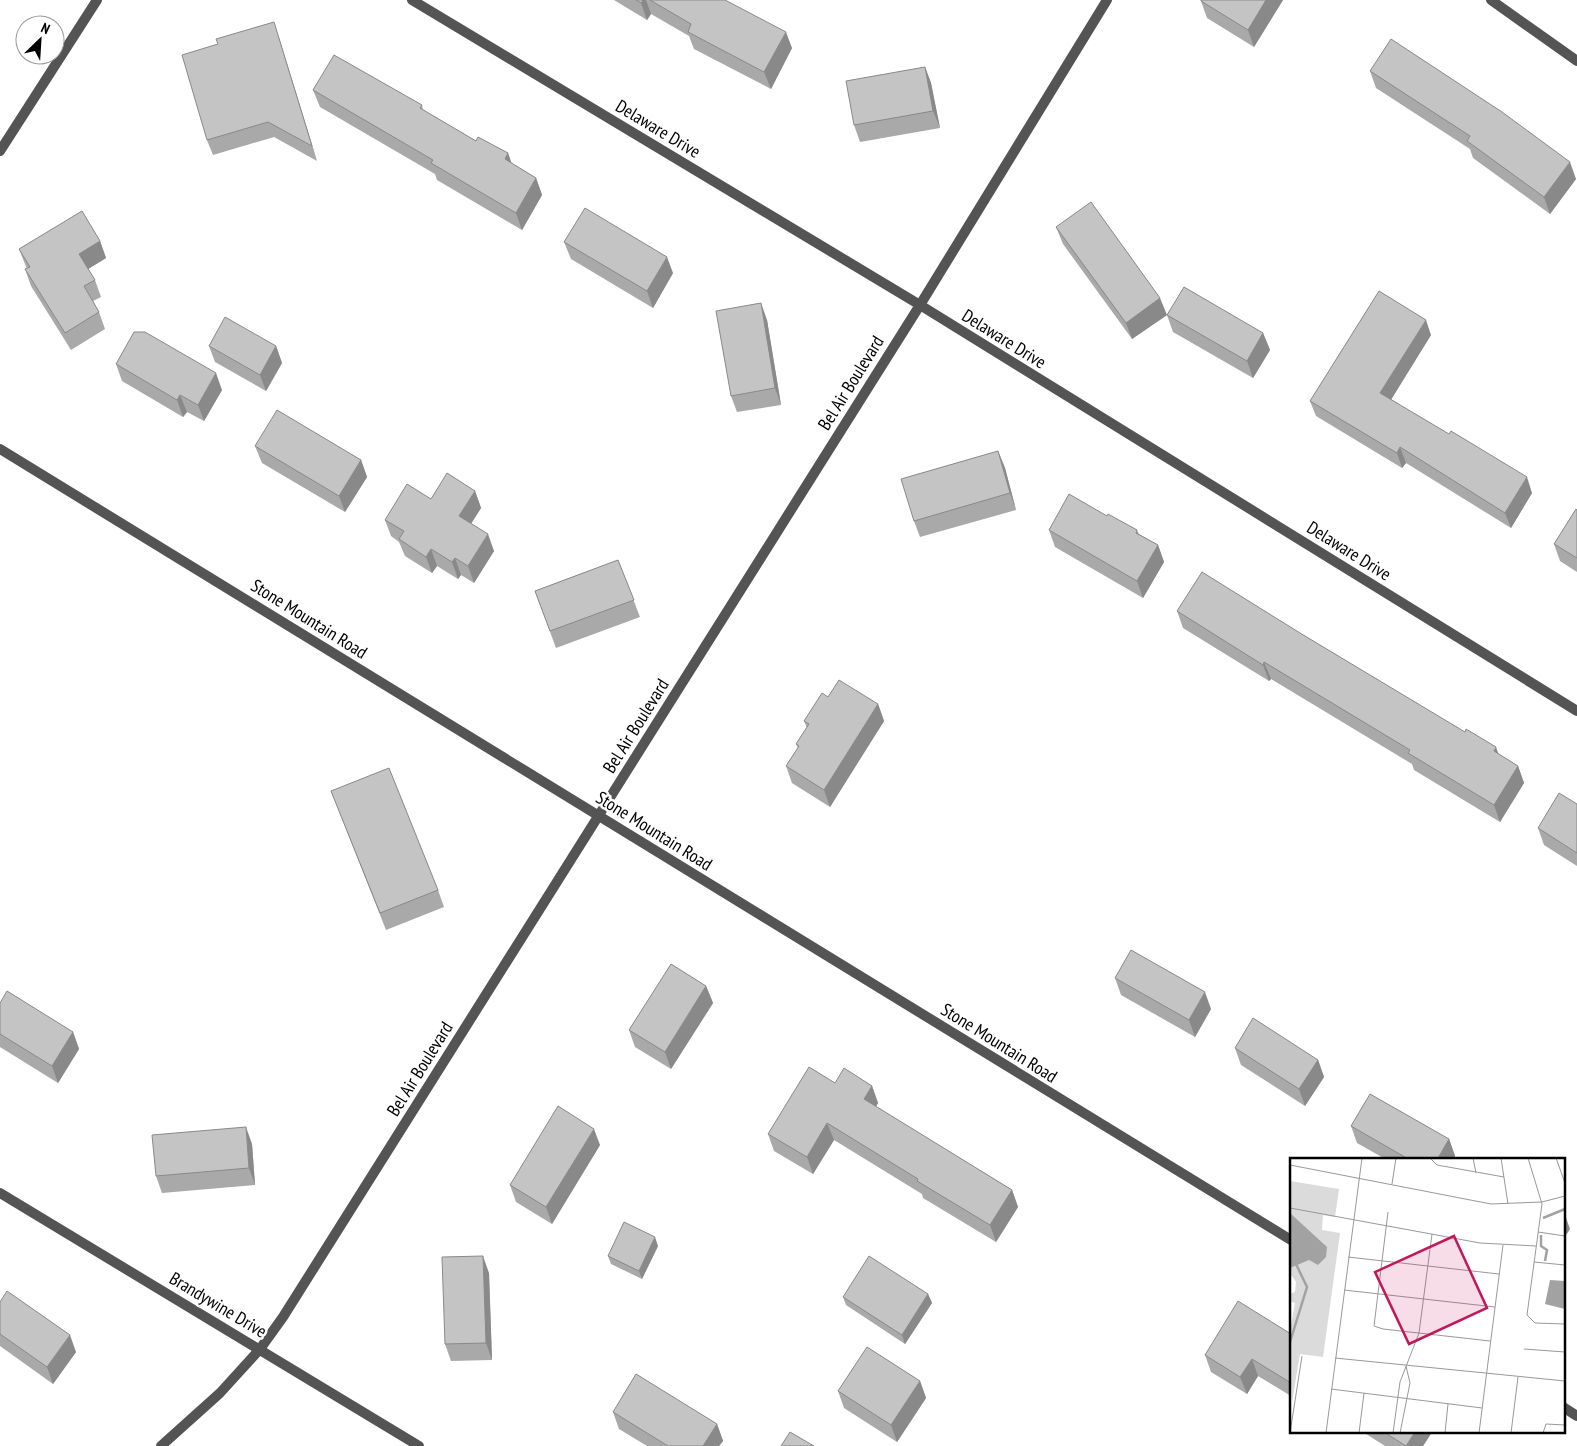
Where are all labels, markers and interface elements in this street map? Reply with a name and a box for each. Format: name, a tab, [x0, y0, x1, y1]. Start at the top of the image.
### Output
north arrow	[15, 15, 65, 65]
text: N	[38, 18, 53, 38]
street label: Delaware Drive	[612, 94, 705, 163]
street label: Delaware Drive	[958, 304, 1051, 373]
street label: Bel Air Boulevard	[812, 331, 889, 434]
street label: Delaware Drive	[1303, 516, 1396, 585]
street label: Stone Mountain Road	[247, 574, 372, 664]
street label: Bel Air Boulevard	[597, 674, 674, 777]
street label: Stone Mountain Road	[592, 786, 717, 876]
street label: Stone Mountain Road	[937, 998, 1062, 1088]
street label: Bel Air Boulevard	[381, 1017, 458, 1120]
inset map	[1290, 1158, 1564, 1434]
street label: Brandywine Drive	[165, 1266, 271, 1343]

